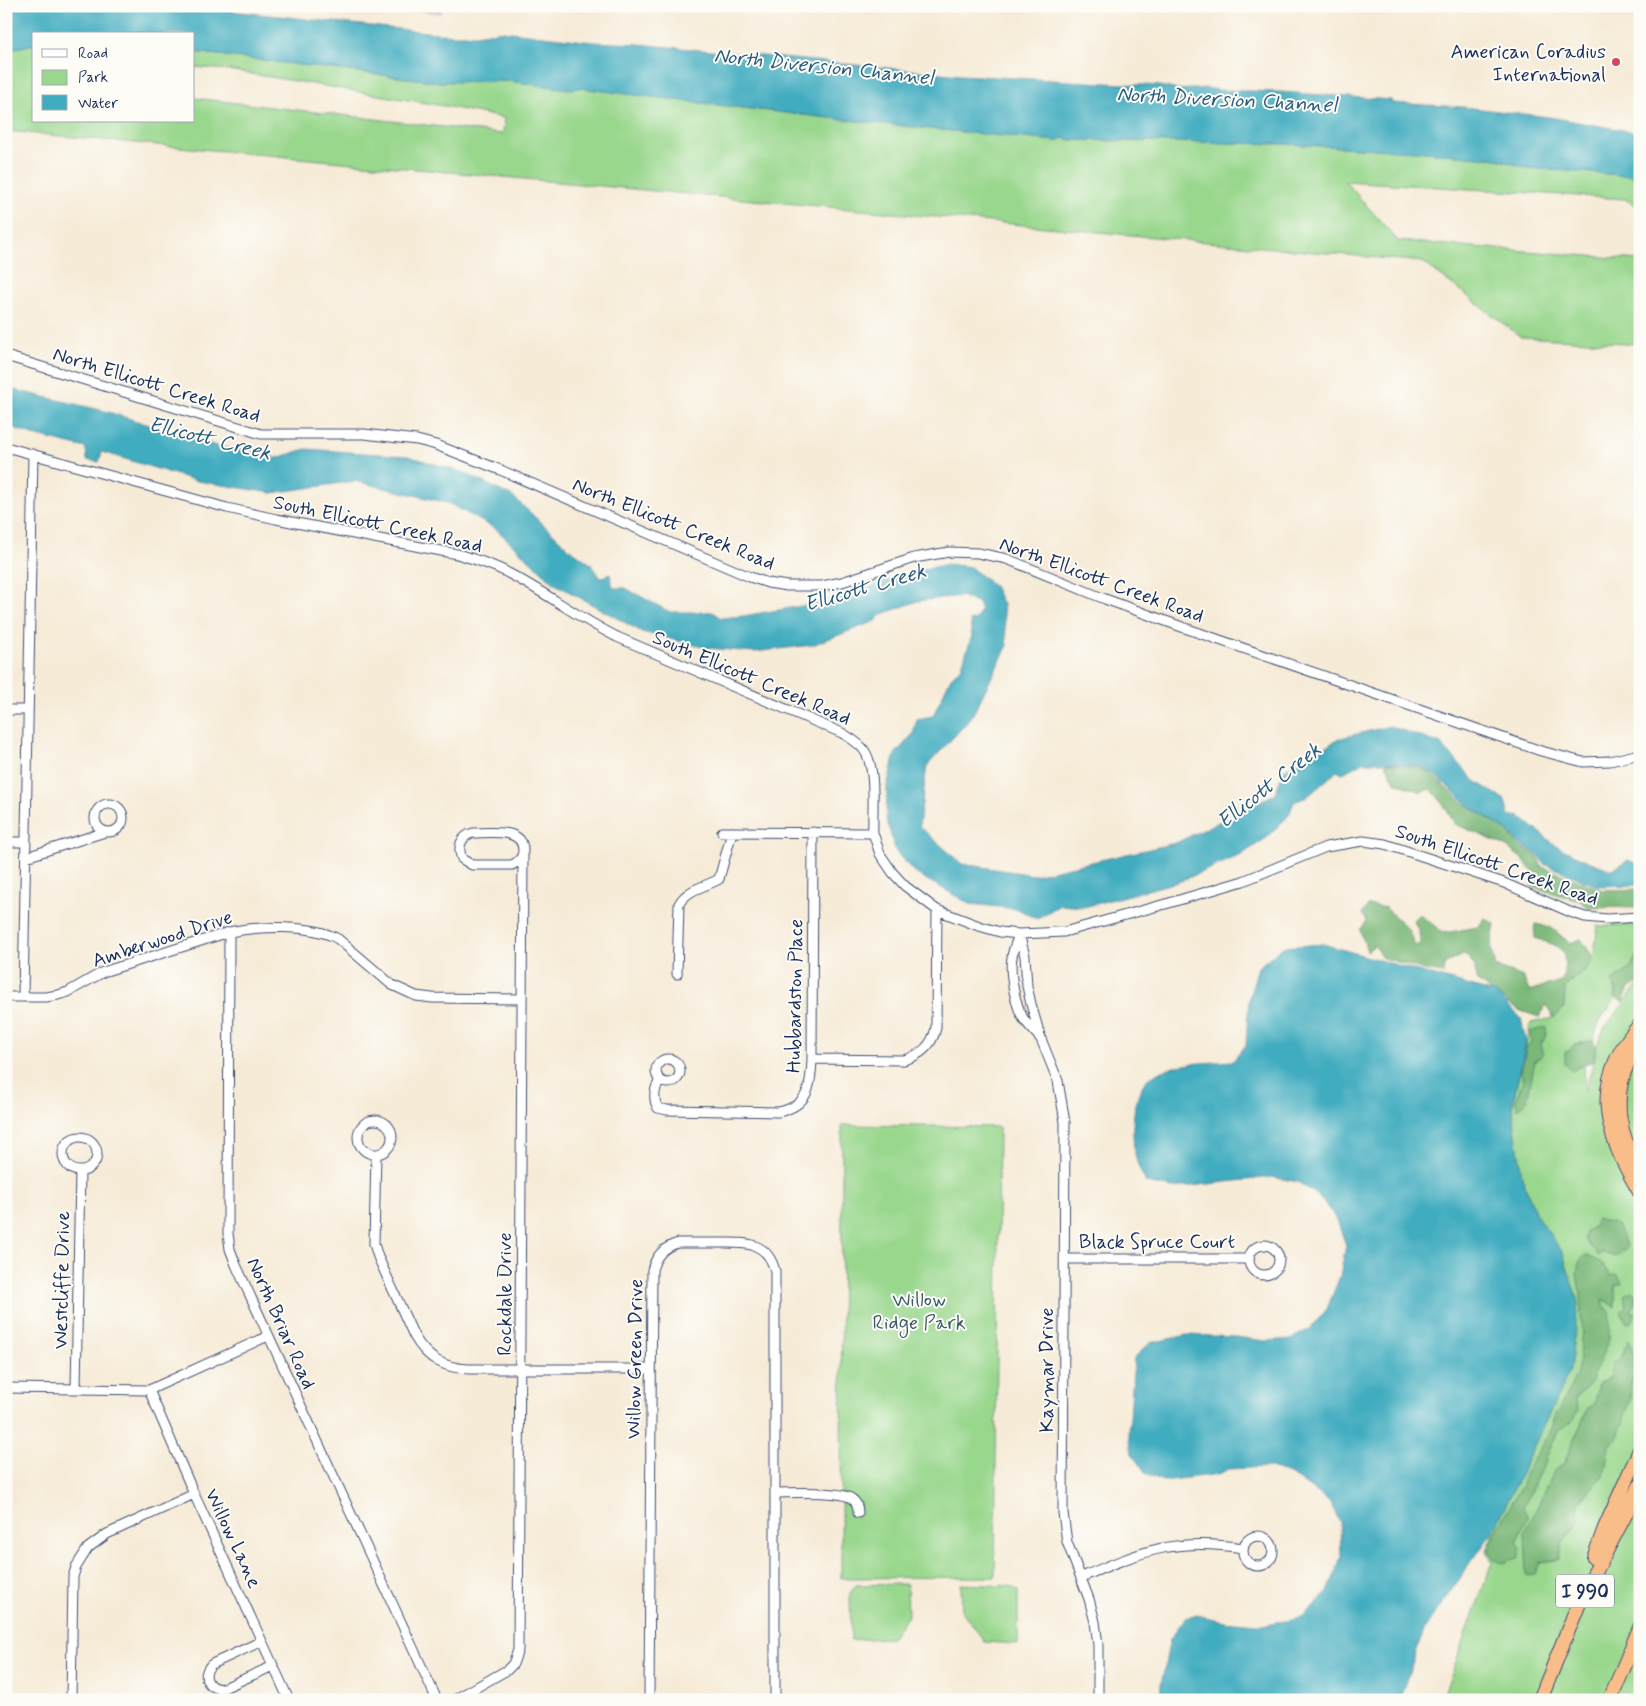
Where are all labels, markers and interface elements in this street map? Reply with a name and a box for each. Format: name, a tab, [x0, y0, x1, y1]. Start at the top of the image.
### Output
legend	[32, 32, 195, 122]
place label: American Coradius International	[1451, 39, 1606, 89]
water label: North Diversion Channel	[713, 42, 937, 93]
text: Road	[78, 44, 108, 64]
marker: American Coradius International	[1610, 56, 1622, 68]
text: Park	[78, 68, 108, 88]
water label: North Diversion Channel	[1116, 80, 1340, 120]
text: Water	[78, 94, 118, 114]
street label: North Ellicott Creek Road	[49, 341, 264, 430]
water label: Ellicott Creek	[146, 410, 274, 468]
street label: North Ellicott Creek Road	[568, 471, 779, 577]
street label: South Ellicott Creek Road	[271, 489, 485, 560]
street label: North Ellicott Creek Road	[995, 531, 1208, 630]
water label: Ellicott Creek	[801, 557, 929, 619]
street label: South Ellicott Creek Road	[648, 624, 855, 732]
water label: Ellicott Creek	[1212, 736, 1327, 835]
street label: South Ellicott Creek Road	[1391, 818, 1602, 913]
street label: Amberwood Drive	[89, 904, 236, 975]
street label: Hubbardston Place	[781, 919, 810, 1073]
street label: Westcliffe Drive	[48, 1211, 77, 1349]
street label: Black Spruce Court	[1079, 1229, 1235, 1256]
street label: Rockdale Drive	[492, 1232, 519, 1356]
street label: North Briar Road	[240, 1253, 322, 1394]
street label: Willow Green Drive	[621, 1279, 650, 1439]
park label: Willow Ridge Park	[872, 1287, 966, 1338]
street label: Kaymar Drive	[1034, 1307, 1061, 1433]
street label: Willow Lane	[198, 1485, 267, 1593]
road number: I 990	[1556, 1574, 1614, 1608]

